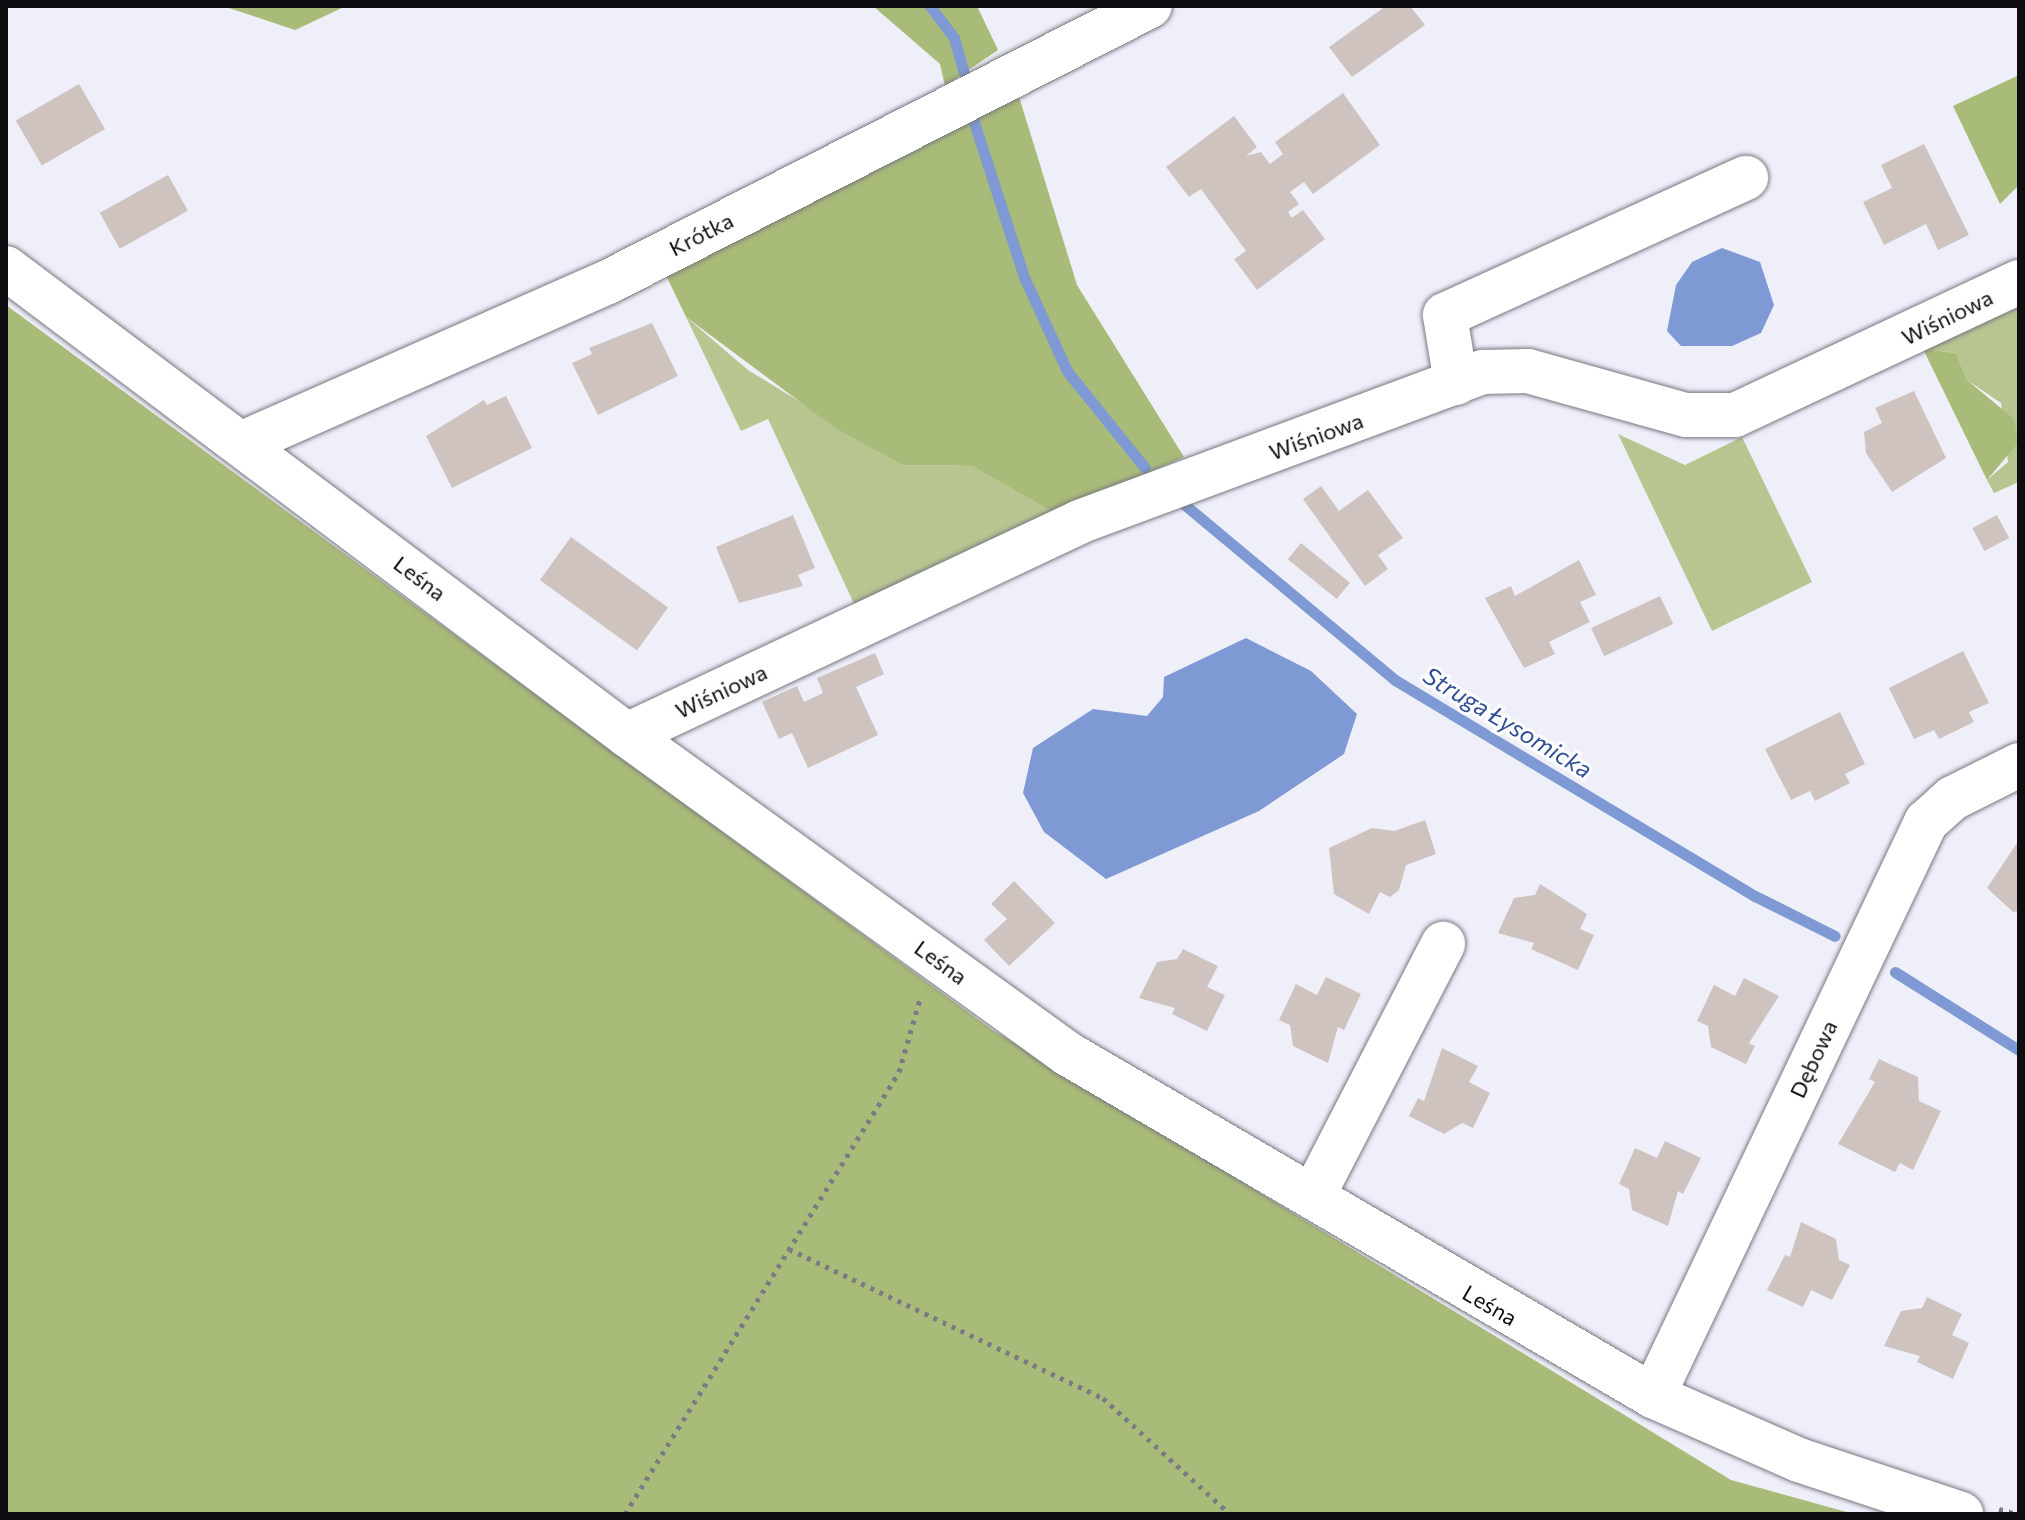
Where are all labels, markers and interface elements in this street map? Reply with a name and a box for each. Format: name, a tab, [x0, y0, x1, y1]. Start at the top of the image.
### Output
street label: Krótka	[664, 207, 738, 261]
street label: Wiśniowa	[1897, 284, 1997, 350]
street label: Wiśniowa	[1265, 407, 1367, 465]
street label: Leśna	[389, 550, 451, 606]
street label: Wiśniowa	[671, 658, 771, 724]
water label: Struga Łysomicka	[1418, 660, 1598, 784]
street label: Leśna	[910, 934, 972, 990]
street label: Dębowa	[1784, 1016, 1842, 1102]
street label: Leśna	[1458, 1279, 1522, 1331]

